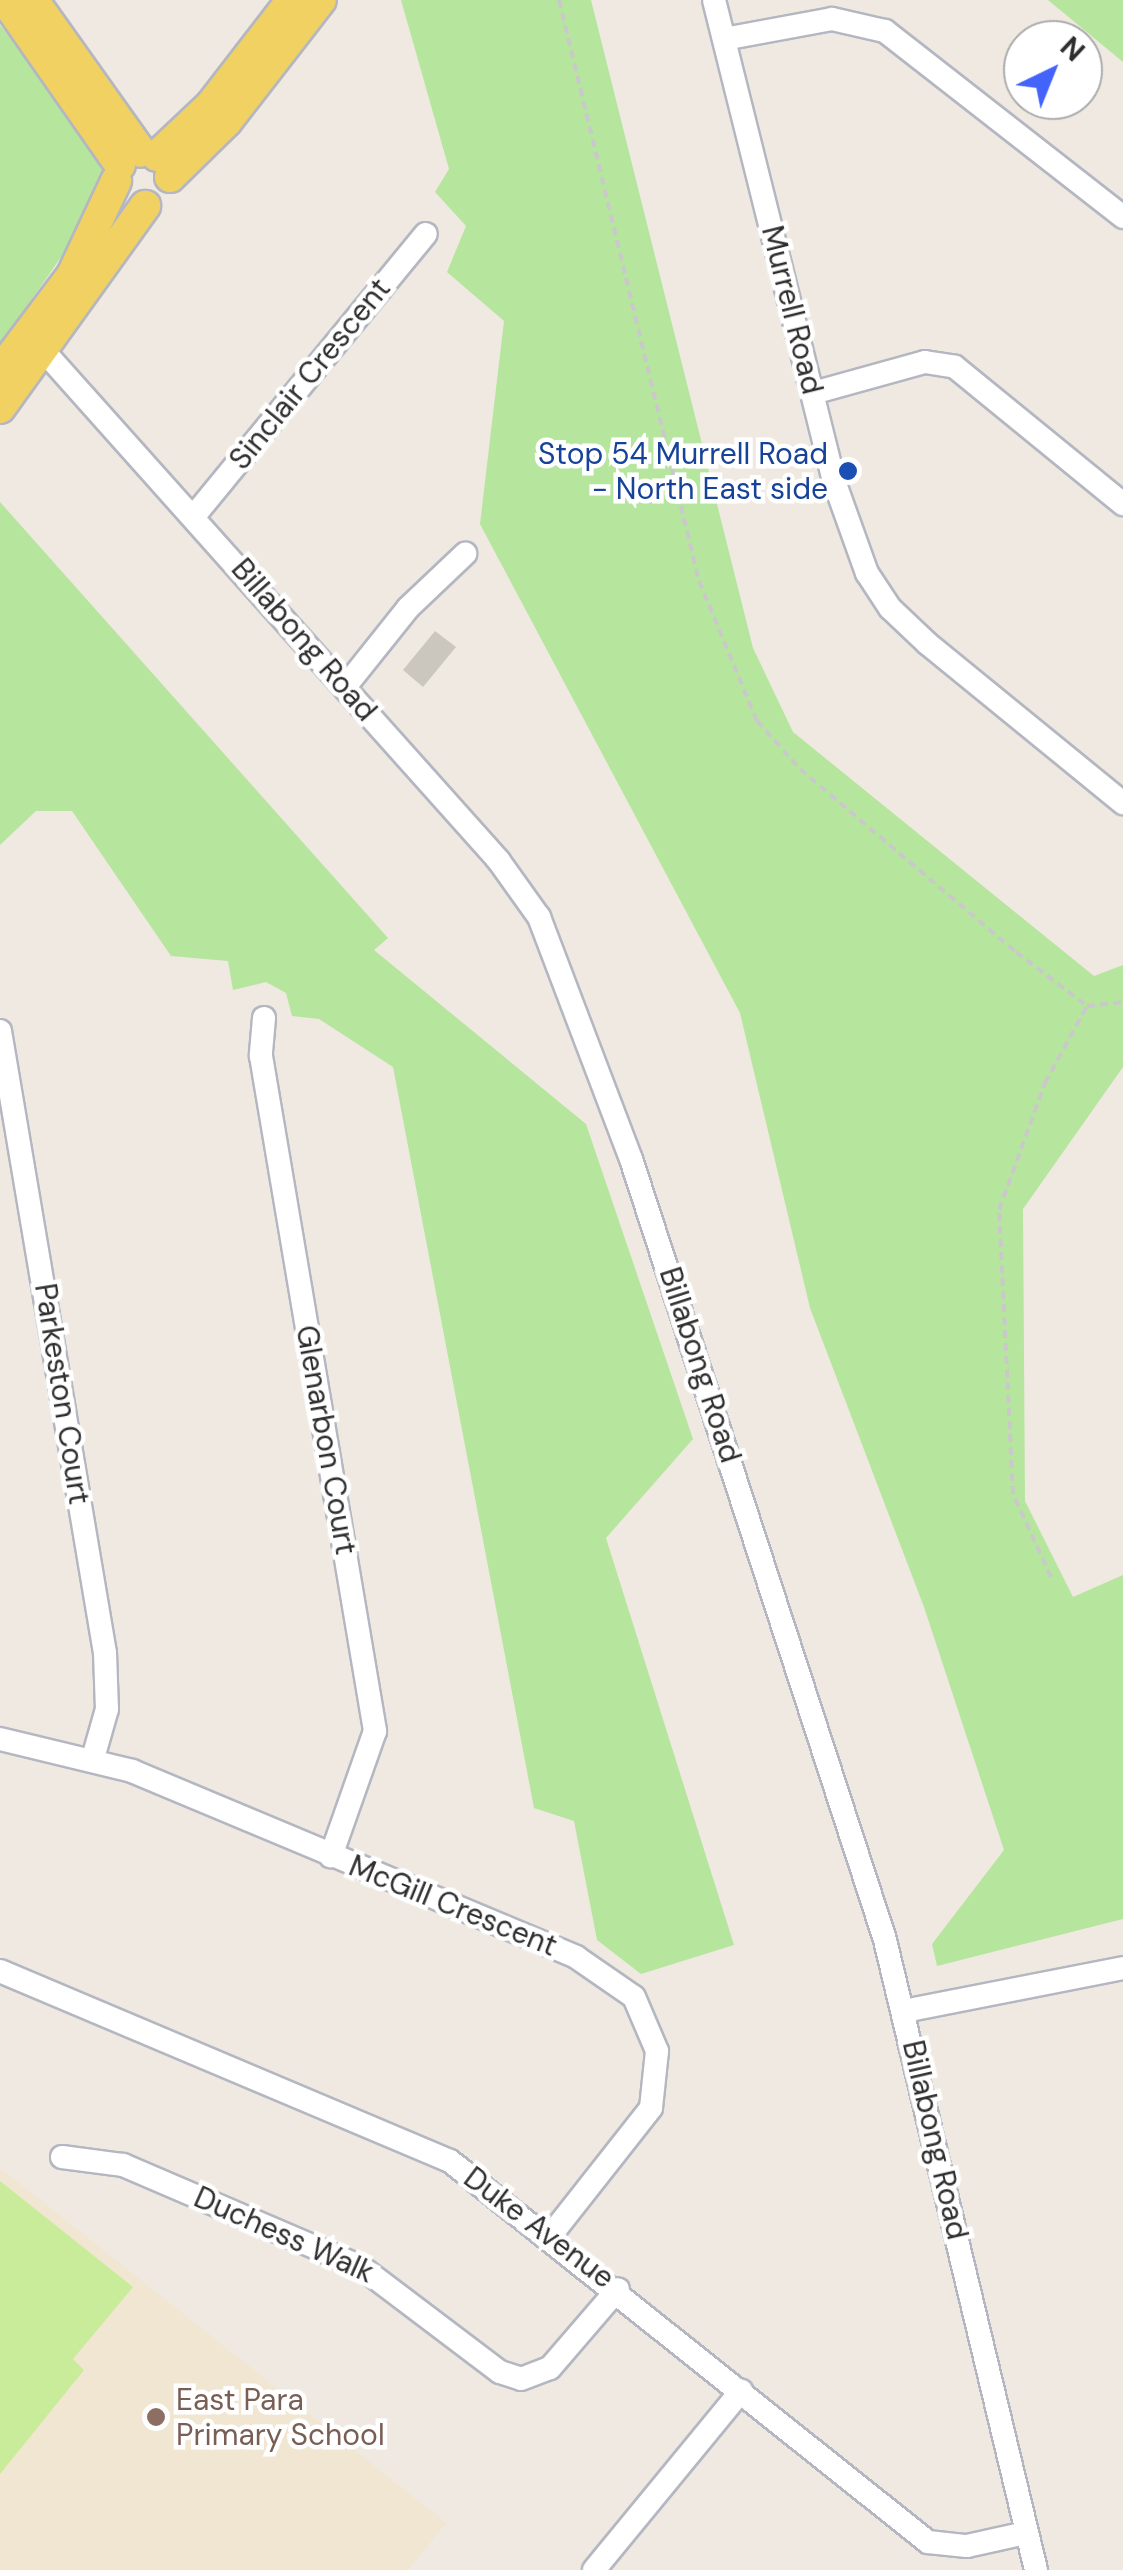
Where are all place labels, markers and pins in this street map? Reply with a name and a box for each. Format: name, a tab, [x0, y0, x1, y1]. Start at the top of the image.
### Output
place label: Stop 54 Murrell Road - North East side	[538, 436, 828, 506]
marker: Stop 54 Murrell Road - North East side	[837, 460, 859, 482]
place label: East Para Primary School	[176, 2382, 385, 2452]
marker: East Para Primary School	[145, 2406, 167, 2428]

